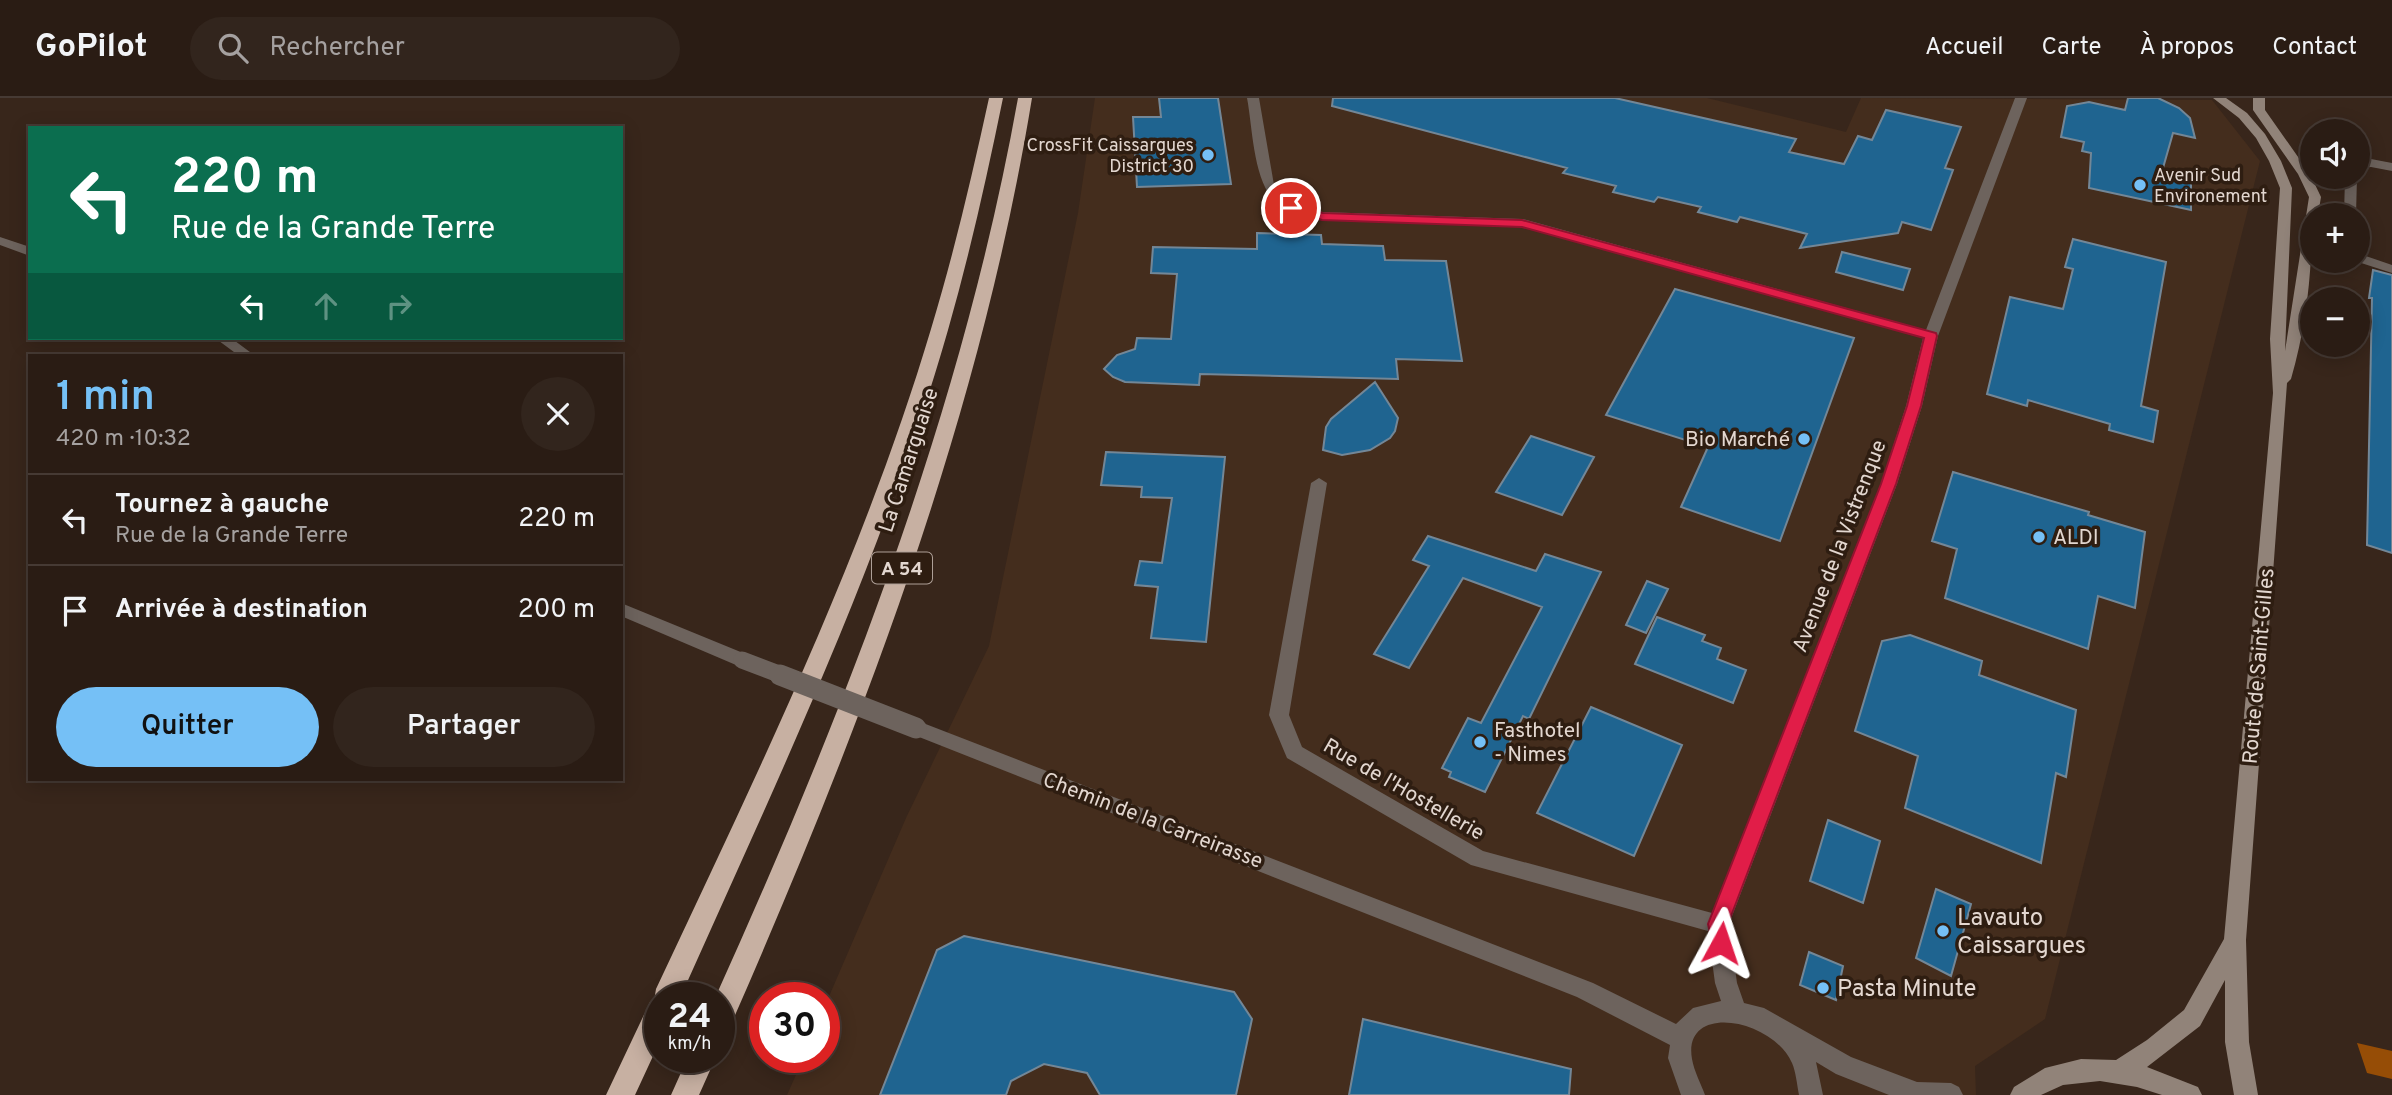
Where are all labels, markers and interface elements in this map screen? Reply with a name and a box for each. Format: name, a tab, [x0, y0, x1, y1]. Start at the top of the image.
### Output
search box	[190, 17, 680, 80]
text: GoPilot	[35, 27, 148, 69]
icon: search	[214, 29, 252, 67]
text: Rechercher	[270, 32, 405, 65]
text: Accueil	[1925, 33, 2004, 63]
text: Carte	[2042, 33, 2101, 63]
text: À propos	[2139, 33, 2234, 63]
text: Contact	[2272, 33, 2357, 63]
map controls	[2300, 119, 2370, 357]
button: sound	[2300, 119, 2370, 189]
place label: CrossFit Caissargues District 30	[1027, 135, 1194, 179]
marker: CrossFit Caissargues District 30	[1200, 147, 1216, 163]
text: 220 m	[171, 149, 318, 211]
icon: left	[56, 154, 147, 245]
place label: Avenir Sud Environement	[2154, 165, 2267, 209]
marker: Avenir Sud Environement	[2132, 177, 2148, 193]
pin	[1261, 178, 1321, 238]
icon: arrive	[1272, 189, 1310, 227]
button: +	[2300, 203, 2370, 273]
text: Rue de la Grande Terre	[171, 210, 495, 250]
icon: left	[234, 287, 272, 325]
icon: ahead	[307, 287, 345, 325]
icon: right	[380, 287, 418, 325]
button: −	[2300, 287, 2370, 357]
text: 1 min	[56, 372, 155, 425]
button: close	[521, 377, 595, 451]
street label: La Camarguaise	[873, 385, 946, 536]
text: 420 m · 10:32	[56, 425, 191, 454]
place label: Bio Marché	[1685, 427, 1790, 454]
marker: Bio Marché	[1796, 431, 1812, 447]
street label: Avenue de la Vistrenque	[1787, 436, 1893, 657]
text: Tournez à gauche	[115, 489, 329, 522]
icon: left	[56, 501, 94, 539]
text: 220 m	[518, 503, 595, 536]
text: Rue de la Grande Terre	[115, 522, 348, 551]
place label: ALDI	[2053, 525, 2099, 552]
marker: ALDI	[2031, 529, 2047, 545]
road number: A 54	[872, 552, 932, 583]
street label: Route de Saint-Gilles	[2237, 567, 2282, 765]
icon: arrive	[56, 592, 94, 630]
text: Arrivée à destination	[115, 594, 368, 627]
text: 200 m	[518, 594, 595, 627]
button: Quitter	[56, 687, 319, 767]
button: Partager	[333, 687, 595, 767]
place label: Fasthotel - Nimes	[1494, 718, 1581, 769]
street label: Rue de l'Hostellerie	[1318, 733, 1489, 847]
marker: Fasthotel - Nimes	[1472, 734, 1488, 750]
street label: Chemin de la Carreirasse	[1039, 767, 1266, 876]
place label: Lavauto Caissargues	[1957, 904, 2086, 962]
position arrow	[1684, 906, 1758, 980]
marker: Lavauto Caissargues	[1935, 923, 1951, 939]
place label: Pasta Minute	[1837, 975, 1977, 1005]
marker: Pasta Minute	[1815, 980, 1831, 996]
speed limit sign: 30	[749, 982, 840, 1073]
text: 24	[668, 996, 711, 1040]
text: km/h	[668, 1033, 711, 1056]

